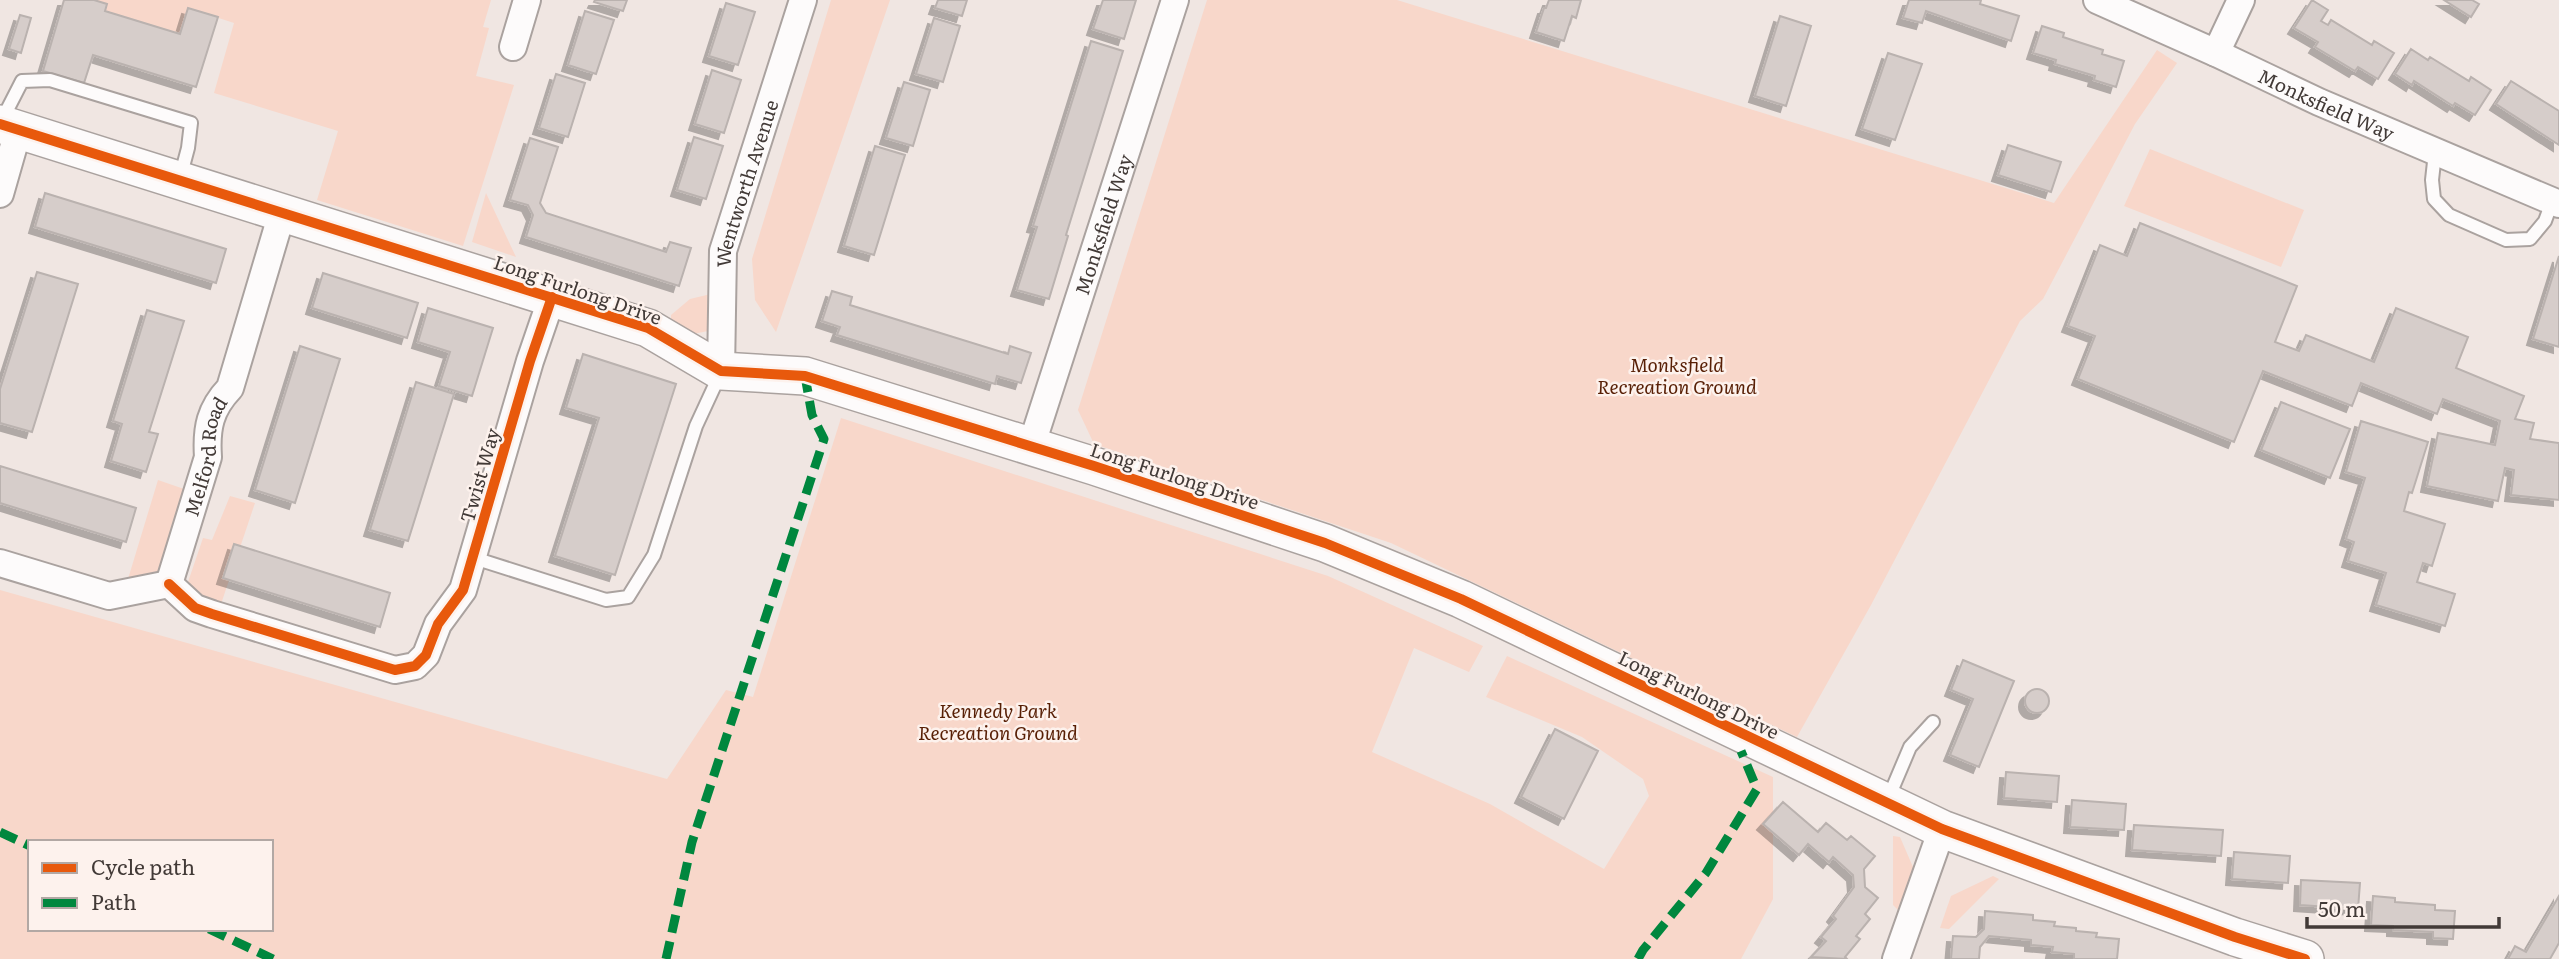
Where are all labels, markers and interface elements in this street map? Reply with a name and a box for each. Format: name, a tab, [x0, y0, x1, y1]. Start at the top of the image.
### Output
street label: Monksfield Way	[2254, 61, 2399, 147]
street label: Wentworth Avenue	[709, 96, 784, 268]
street label: Monksfield Way	[1067, 150, 1139, 298]
street label: Long Furlong Drive	[490, 247, 666, 331]
park label: Monksfield Recreation Ground	[1597, 350, 1757, 400]
street label: Melford Road	[177, 390, 233, 520]
street label: Twist Way	[452, 424, 506, 526]
street label: Long Furlong Drive	[1087, 434, 1263, 516]
street label: Long Furlong Drive	[1614, 643, 1784, 745]
park label: Kennedy Park Recreation Ground	[918, 696, 1078, 746]
legend	[28, 840, 273, 931]
text: Cycle path	[91, 850, 195, 881]
text: Path	[91, 885, 137, 916]
scale bar	[2307, 886, 2500, 930]
text: 50 m	[2318, 892, 2365, 923]

